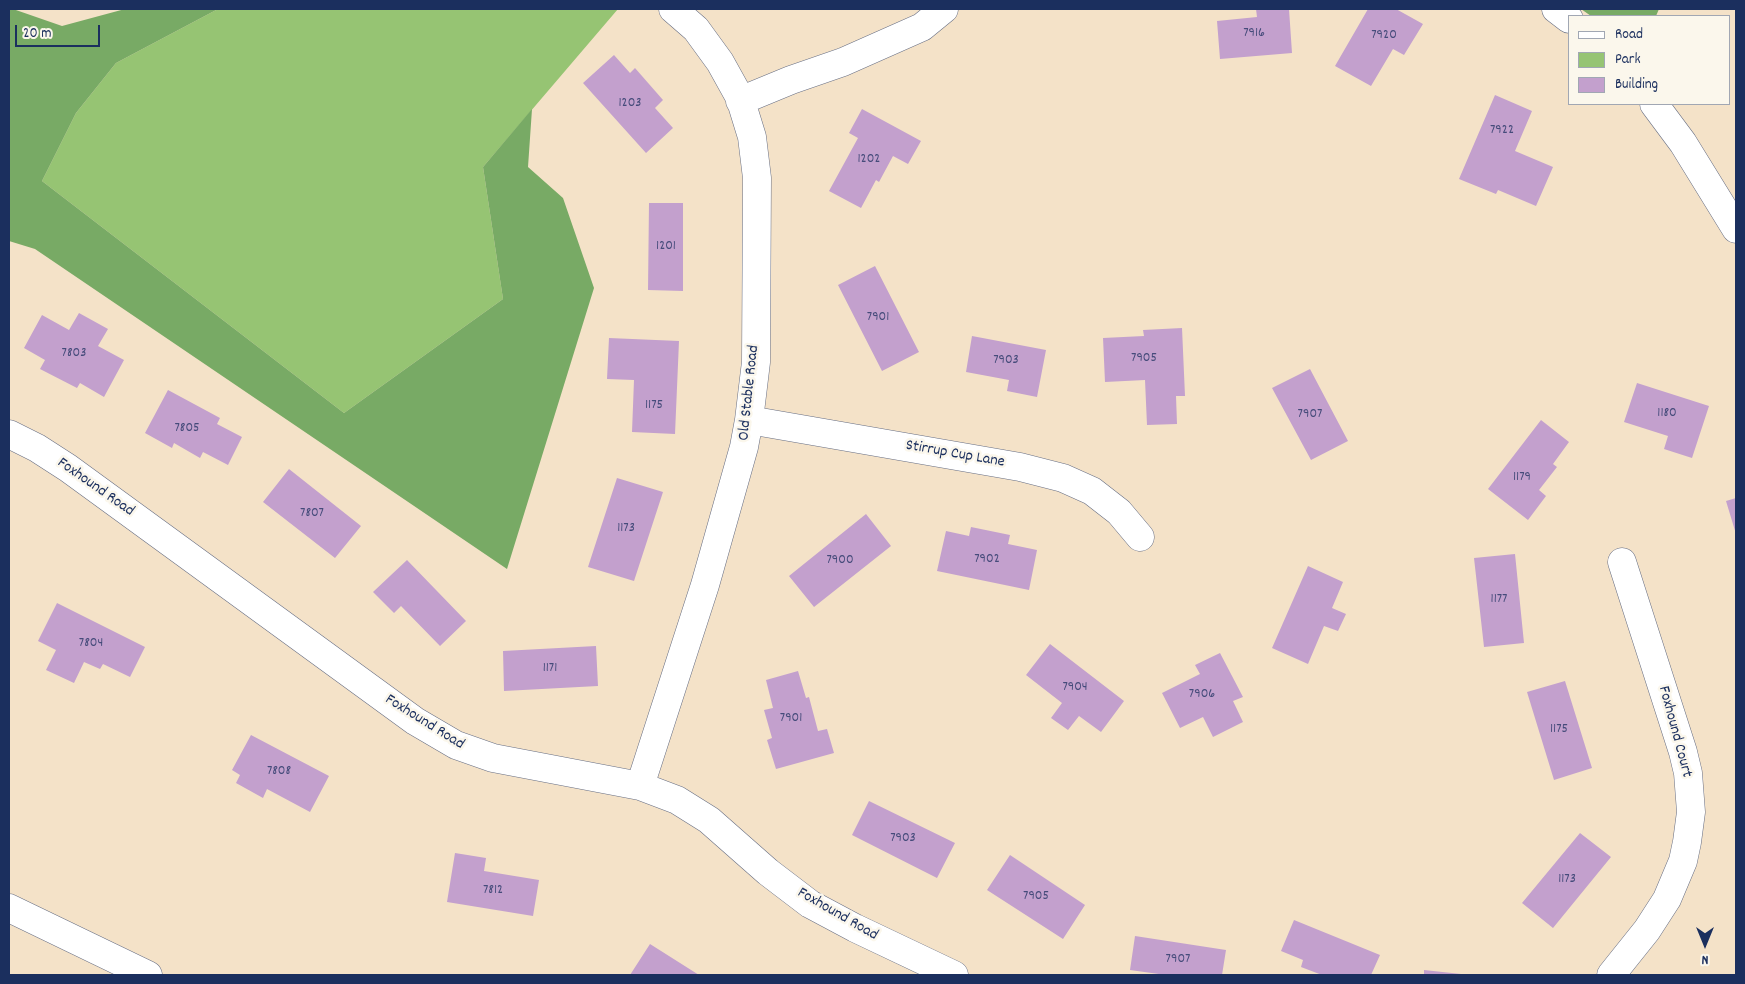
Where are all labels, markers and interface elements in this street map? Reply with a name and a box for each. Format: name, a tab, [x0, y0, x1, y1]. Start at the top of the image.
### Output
scale bar	[18, 15, 102, 47]
legend	[1568, 15, 1730, 105]
text: 20 m	[23, 23, 51, 45]
text: Road	[1615, 24, 1643, 46]
house number: 7916	[1243, 26, 1265, 42]
house number: 7920	[1371, 28, 1397, 44]
text: Park	[1615, 49, 1641, 71]
text: Building	[1615, 74, 1658, 96]
house number: 1203	[618, 96, 642, 112]
house number: 7922	[1490, 123, 1514, 139]
house number: 1202	[858, 152, 880, 168]
house number: 1201	[656, 239, 676, 255]
house number: 7901	[867, 310, 889, 326]
street label: Old Stable Road	[735, 344, 765, 442]
house number: 7803	[62, 346, 86, 362]
house number: 7905	[1131, 351, 1157, 367]
house number: 7903	[993, 353, 1019, 369]
house number: 1175	[645, 398, 663, 414]
house number: 1180	[1657, 406, 1677, 422]
house number: 7907	[1298, 407, 1322, 423]
house number: 7805	[174, 421, 200, 437]
street label: Stirrup Cup Lane	[904, 437, 1006, 473]
street label: Foxhound Road	[53, 454, 137, 522]
house number: 1179	[1513, 470, 1531, 486]
house number: 7807	[300, 506, 324, 522]
house number: 1173	[617, 521, 635, 537]
house number: 7902	[974, 552, 1000, 568]
house number: 7900	[826, 553, 854, 569]
house number: 1177	[1491, 592, 1507, 608]
house number: 7804	[79, 636, 103, 652]
house number: 1171	[543, 661, 557, 677]
house number: 7904	[1062, 680, 1088, 696]
street label: Foxhound Court	[1653, 684, 1695, 780]
house number: 7906	[1189, 687, 1215, 703]
street label: Foxhound Road	[381, 691, 467, 755]
house number: 7901	[780, 711, 802, 727]
house number: 1175	[1550, 722, 1568, 738]
house number: 7808	[267, 764, 291, 780]
house number: 7903	[890, 831, 916, 847]
house number: 1173	[1558, 872, 1576, 888]
house number: 7812	[483, 883, 503, 899]
street label: Foxhound Road	[793, 884, 881, 946]
house number: 7905	[1023, 889, 1049, 905]
north arrow	[1680, 919, 1730, 969]
text: N	[1702, 949, 1708, 969]
house number: 7907	[1166, 952, 1190, 968]

